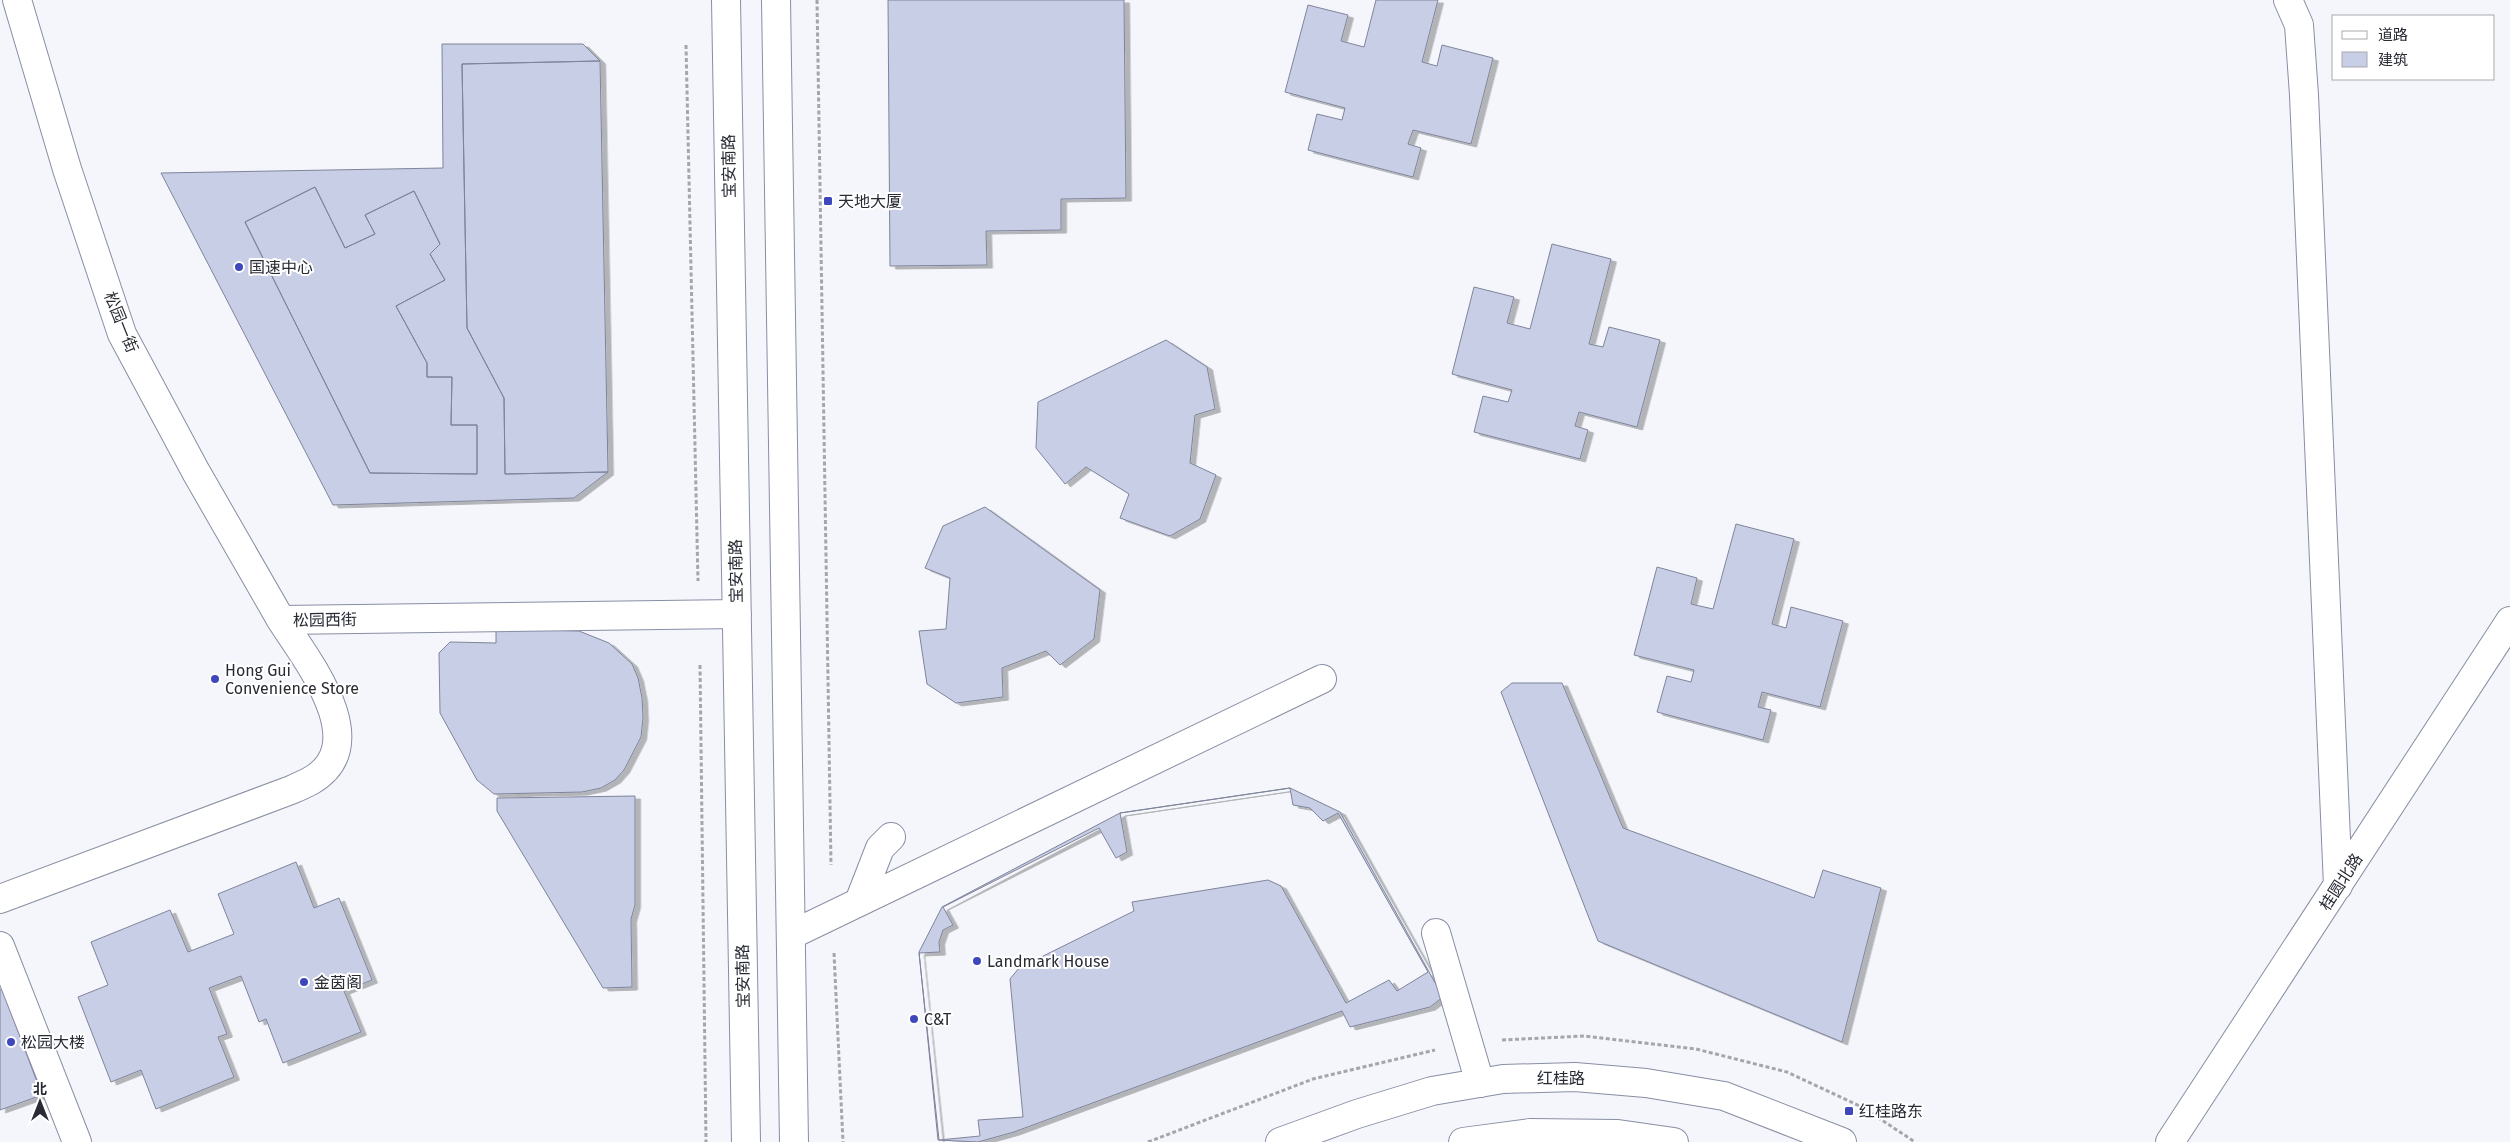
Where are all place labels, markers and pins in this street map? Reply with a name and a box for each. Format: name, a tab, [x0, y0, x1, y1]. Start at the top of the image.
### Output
place label: 天地大厦	[838, 192, 902, 211]
marker: 天地大厦	[822, 195, 834, 207]
place label: 国速中心	[249, 258, 313, 277]
marker: 国速中心	[233, 261, 245, 273]
place label: Hong Gui Convenience Store	[225, 661, 359, 698]
marker: Hong Gui Convenience Store	[209, 673, 221, 685]
place label: Landmark House	[987, 952, 1109, 971]
marker: Landmark House	[971, 955, 983, 967]
place label: 金茵阁	[314, 973, 362, 992]
marker: 金茵阁	[298, 976, 310, 988]
place label: C&T	[924, 1010, 952, 1029]
marker: C&T	[908, 1013, 920, 1025]
place label: 松园大楼	[21, 1033, 85, 1052]
marker: 松园大楼	[5, 1036, 17, 1048]
place label: 红桂路东	[1859, 1102, 1923, 1121]
marker: 红桂路东	[1843, 1105, 1855, 1117]

